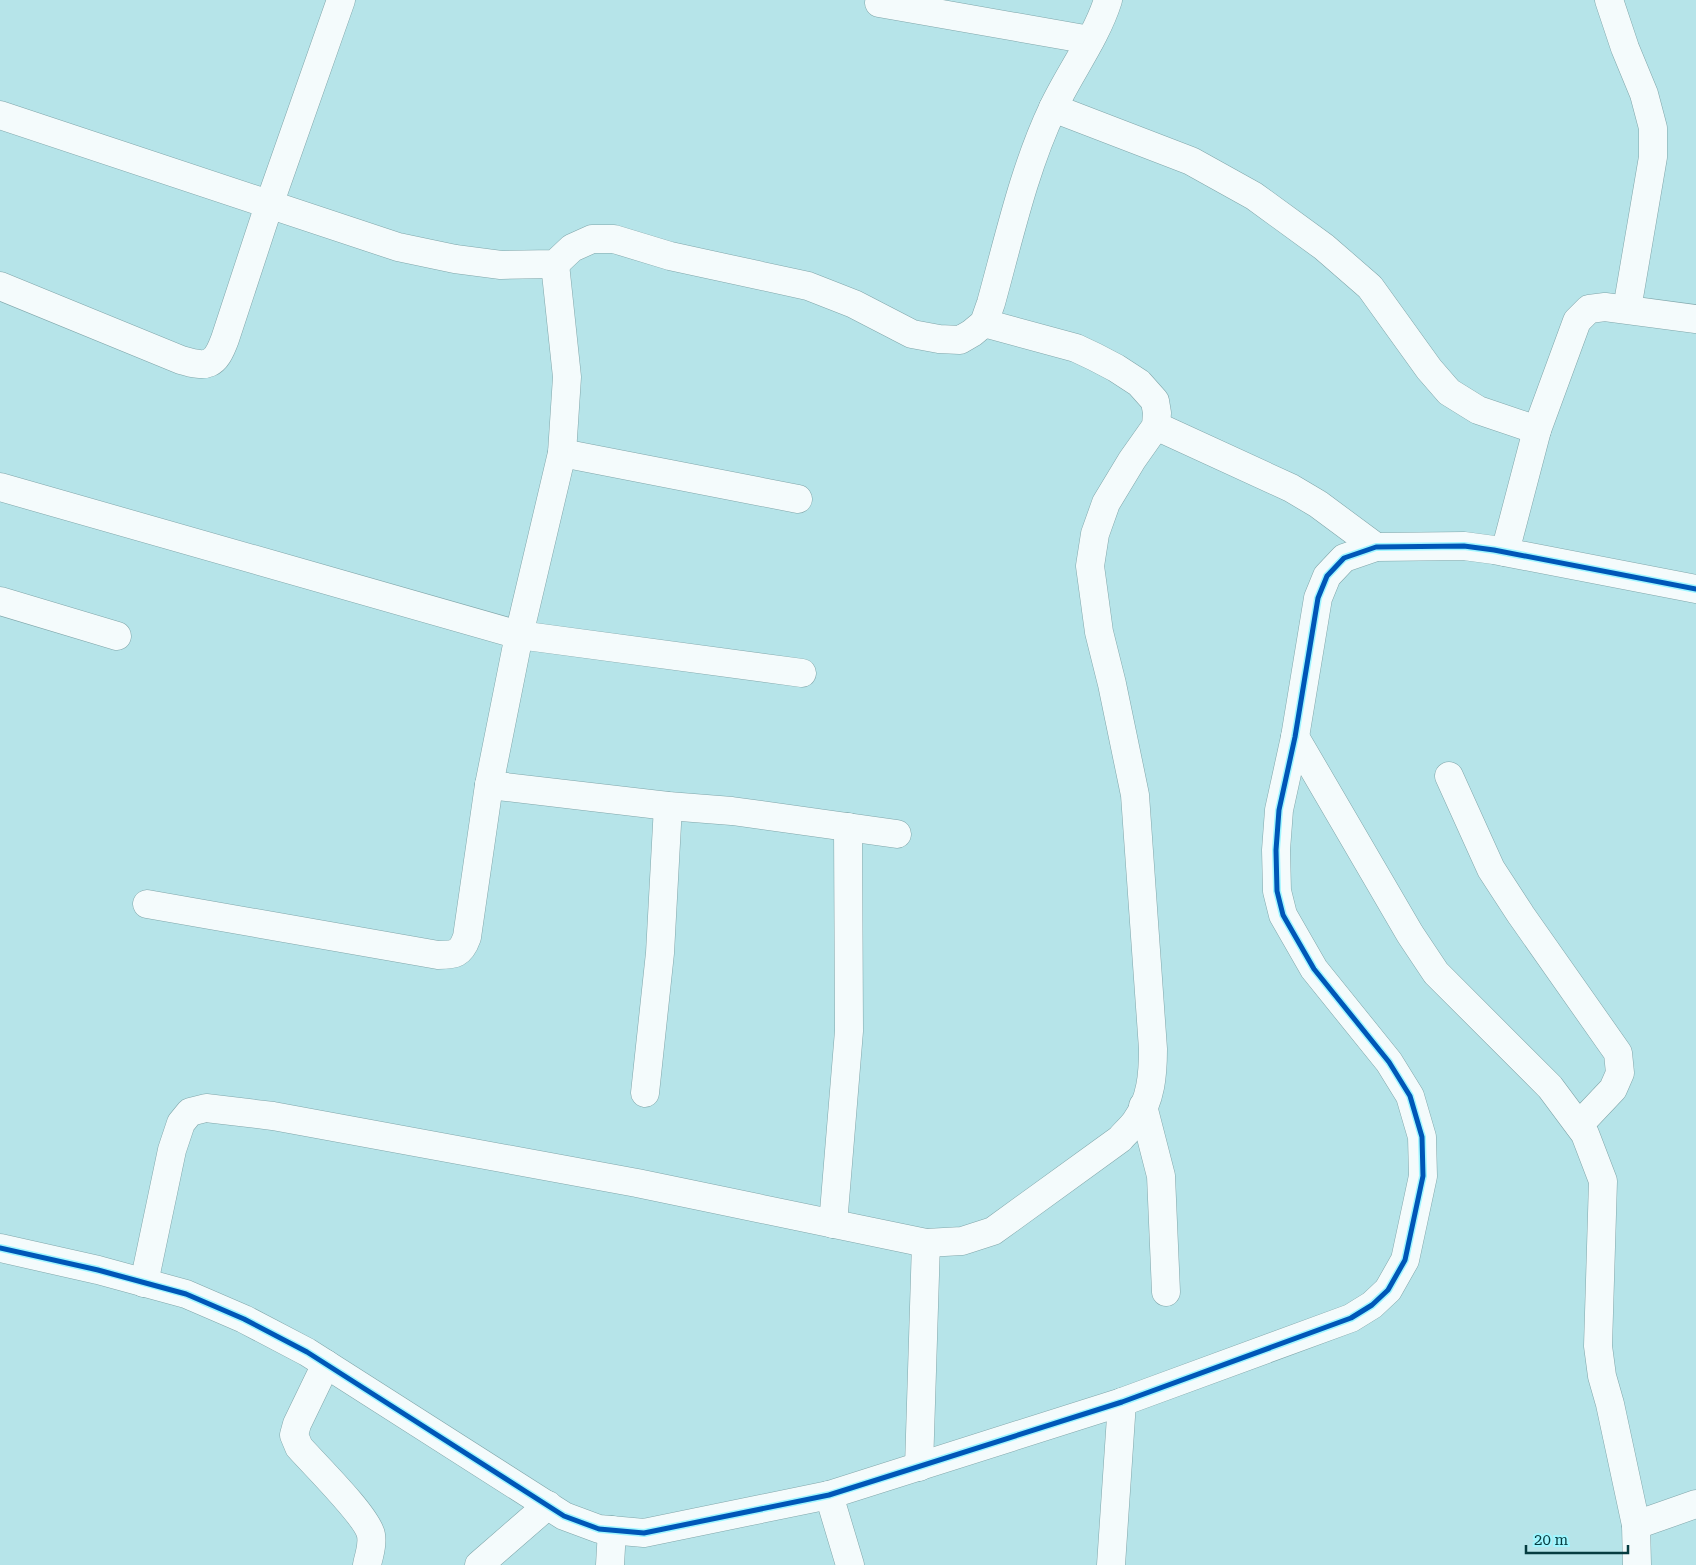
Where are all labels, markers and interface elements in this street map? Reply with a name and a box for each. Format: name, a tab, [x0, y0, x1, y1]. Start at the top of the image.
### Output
scale bar	[1526, 1522, 1628, 1554]
text: 20 m	[1534, 1531, 1569, 1549]

